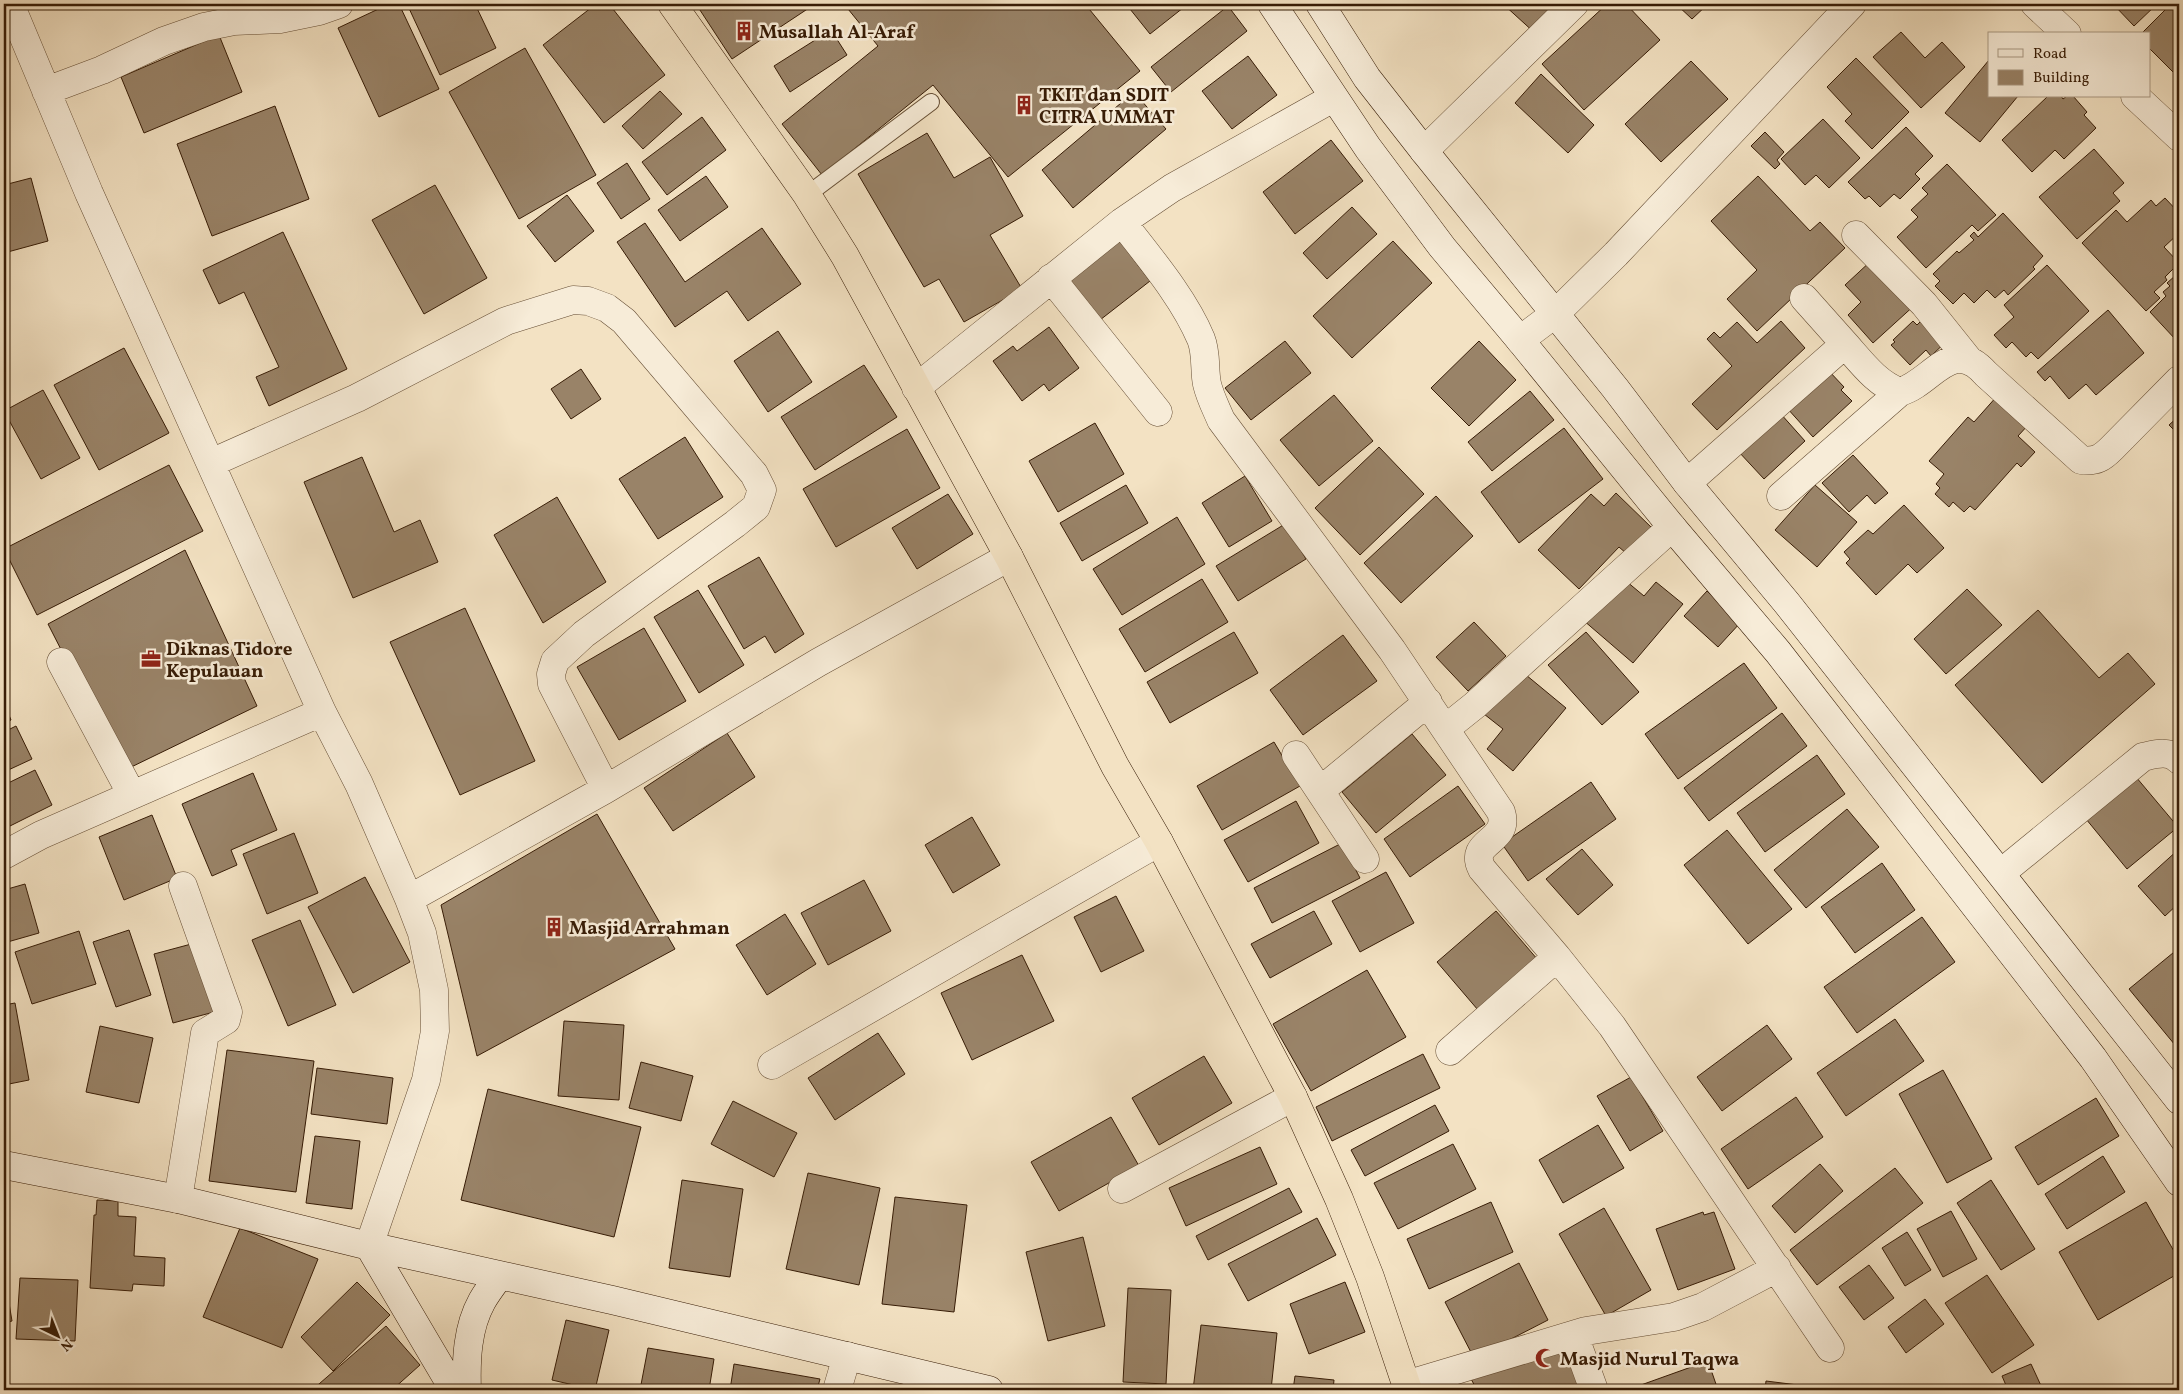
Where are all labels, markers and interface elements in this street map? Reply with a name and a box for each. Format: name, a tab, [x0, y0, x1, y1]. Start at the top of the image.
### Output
building icon: Musallah Al-Araf	[733, 20, 755, 42]
place label: Musallah Al-Araf	[759, 20, 915, 46]
legend	[1988, 32, 2150, 98]
text: Road	[2033, 44, 2067, 65]
text: Building	[2033, 68, 2090, 89]
place label: TKIT dan SDIT CITRA UMMAT	[1039, 83, 1175, 131]
building icon: TKIT dan SDIT CITRA UMMAT	[1013, 94, 1035, 116]
place label: Diknas Tidore Kepulauan	[166, 637, 293, 685]
office icon: Diknas Tidore Kepulauan	[140, 648, 162, 670]
building icon: Masjid Arrahman	[543, 916, 565, 938]
place label: Masjid Arrahman	[569, 916, 730, 942]
north arrow	[32, 1312, 82, 1362]
text: N	[56, 1334, 76, 1355]
mosque icon: Masjid Nurul Taqwa	[1534, 1347, 1556, 1369]
place label: Masjid Nurul Taqwa	[1560, 1347, 1739, 1373]

